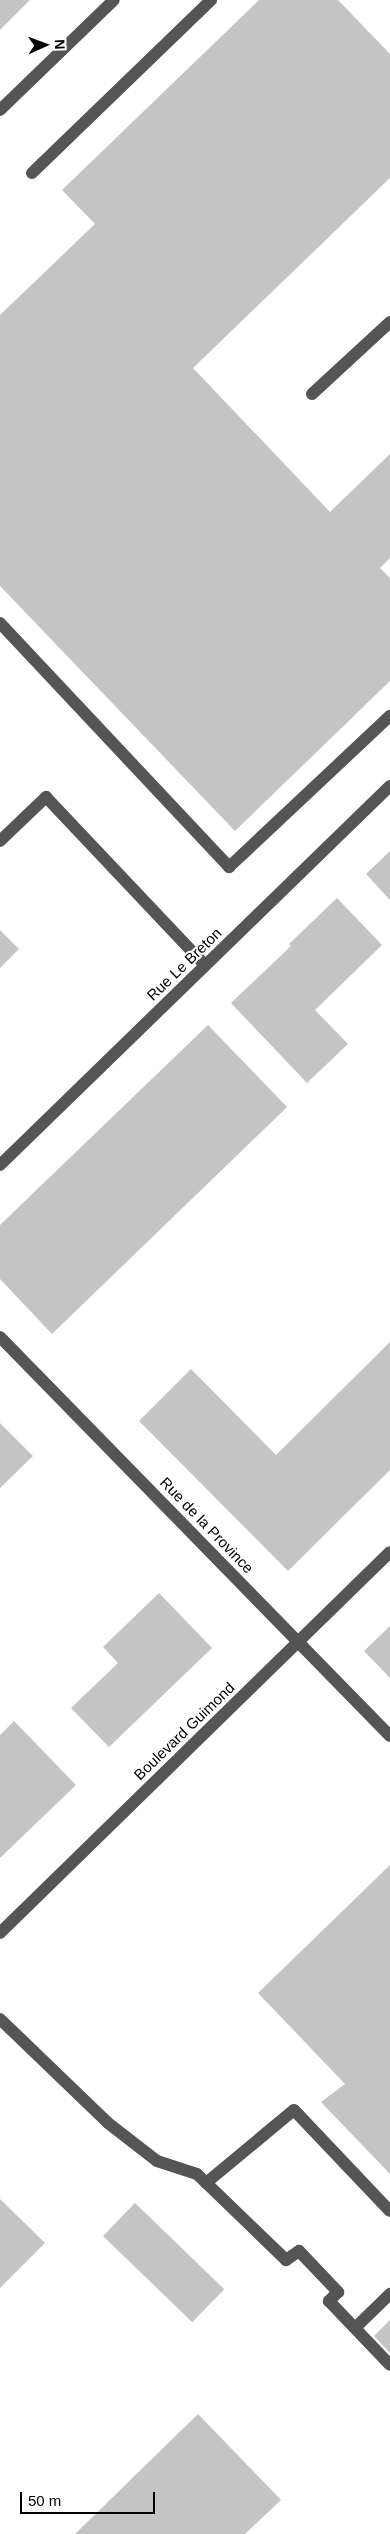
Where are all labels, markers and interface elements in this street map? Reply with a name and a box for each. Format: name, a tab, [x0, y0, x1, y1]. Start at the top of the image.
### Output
north arrow	[20, 20, 70, 70]
text: N	[52, 39, 68, 50]
street label: Rue Le Breton	[143, 924, 225, 1004]
street label: Rue de la Province	[157, 1473, 257, 1577]
street label: Boulevard Guimond	[130, 1678, 238, 1784]
scale bar	[22, 2482, 158, 2514]
text: 50 m	[28, 2492, 61, 2509]

